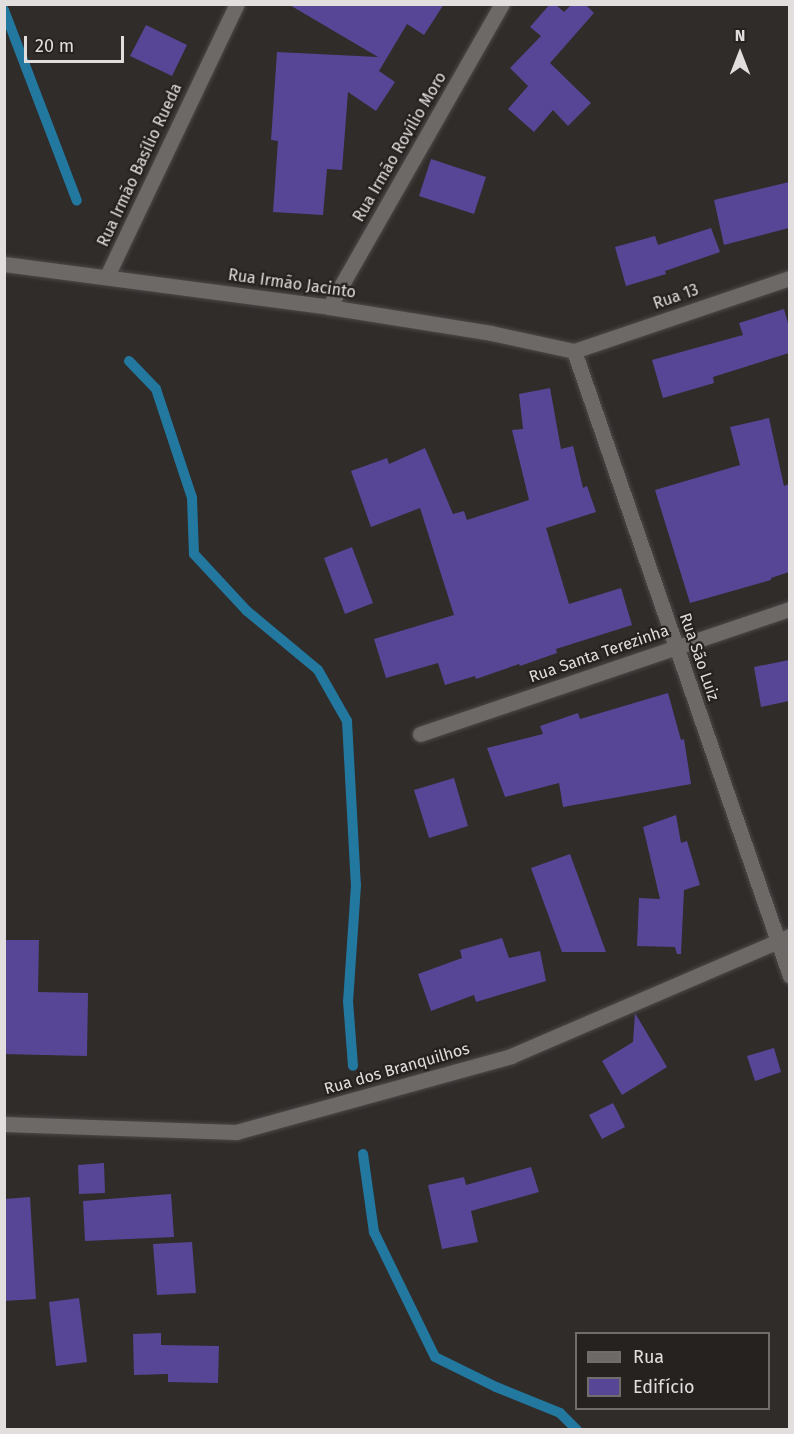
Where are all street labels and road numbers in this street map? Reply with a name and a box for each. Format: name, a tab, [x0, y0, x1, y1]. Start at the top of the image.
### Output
street label: Rua Irmão Rovílio Moro	[349, 69, 451, 225]
street label: Rua Irmão Basílio Rueda	[94, 80, 186, 250]
street label: Rua Irmão Jacinto	[227, 266, 357, 302]
street label: Rua 13	[651, 280, 701, 314]
street label: Rua São Luiz	[675, 611, 723, 703]
street label: Rua Santa Terezinha	[527, 621, 671, 687]
street label: Rua dos Branquilhos	[322, 1039, 472, 1099]

